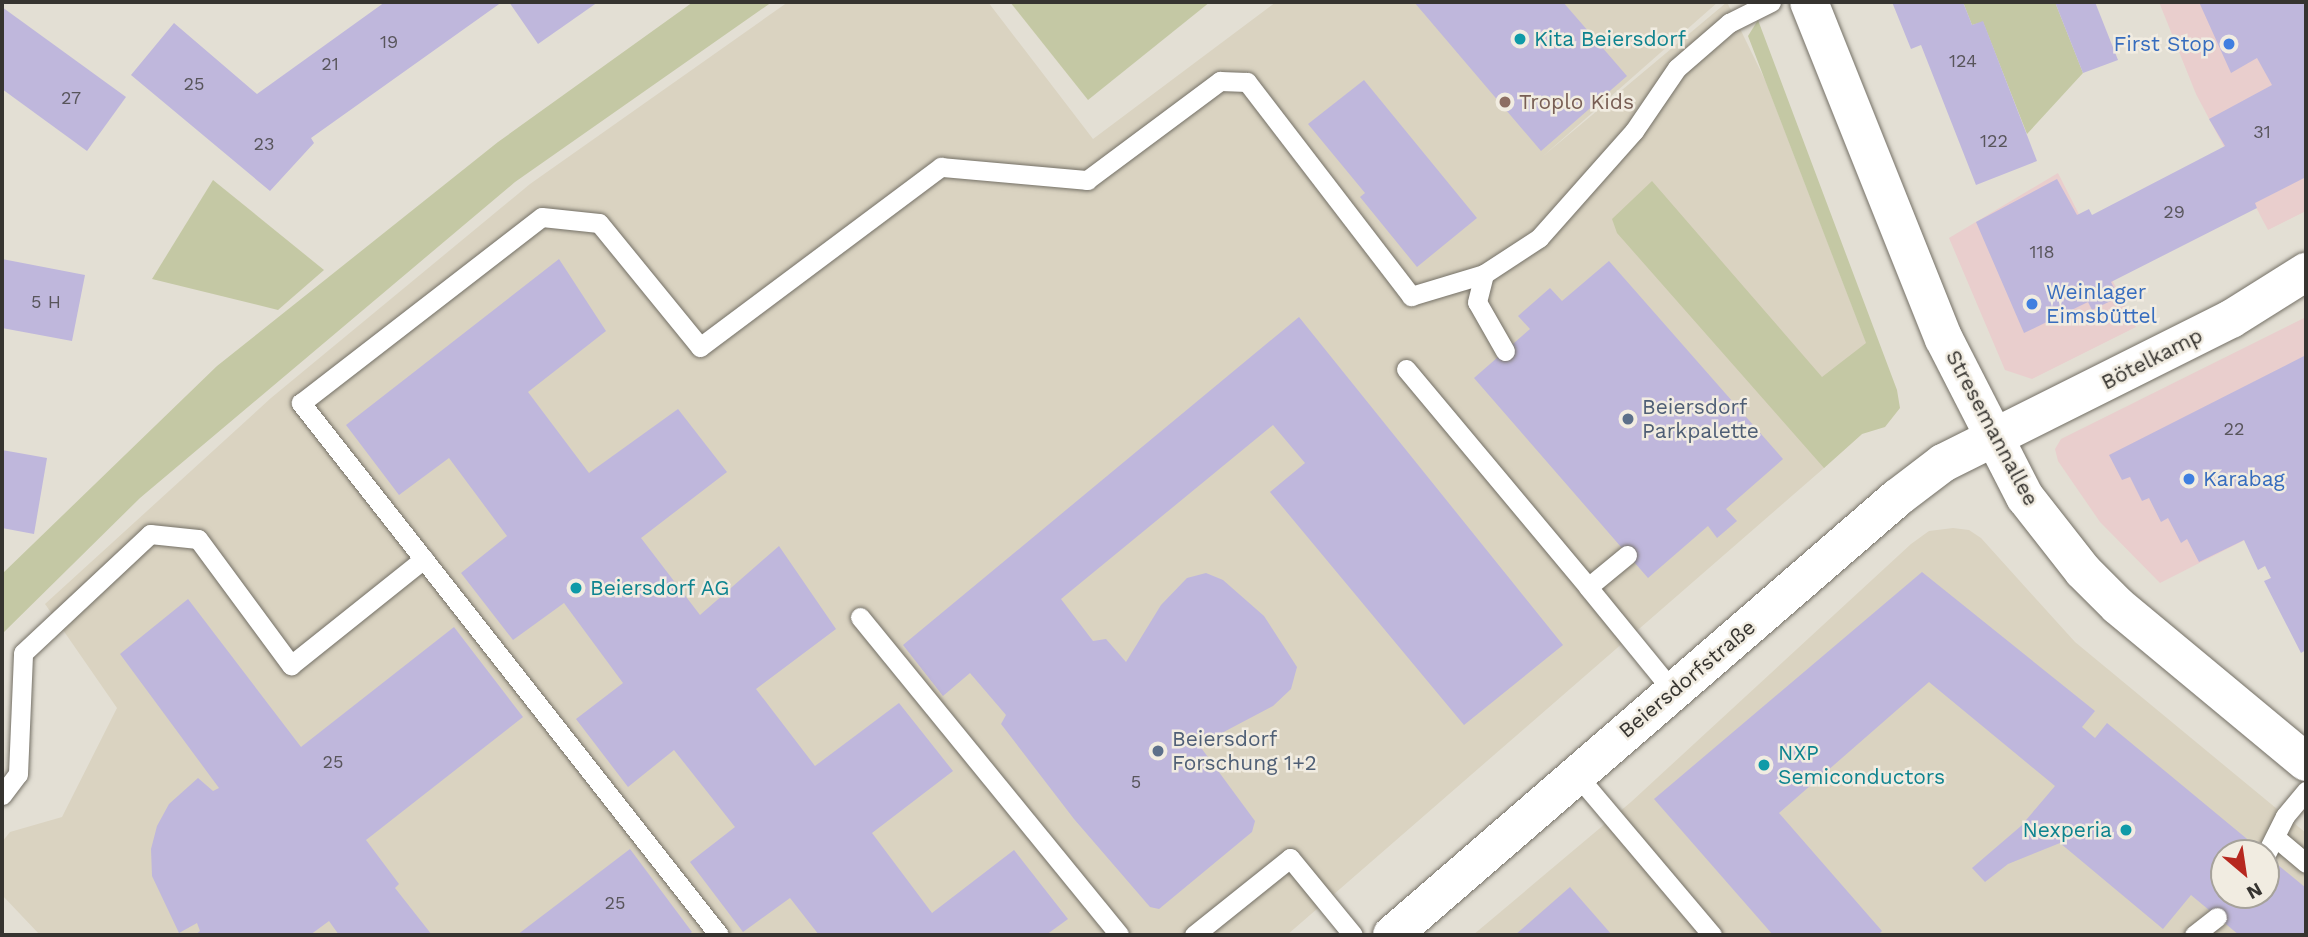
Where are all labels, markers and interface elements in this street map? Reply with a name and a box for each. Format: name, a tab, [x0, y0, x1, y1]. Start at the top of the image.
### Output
place label: Kita Beiersdorf	[1534, 26, 1687, 52]
house number: 19	[380, 31, 398, 53]
marker: Kita Beiersdorf	[1512, 31, 1528, 47]
place label: First Stop	[2113, 31, 2215, 57]
marker: First Stop	[2221, 36, 2237, 52]
house number: 124	[1949, 50, 1977, 72]
house number: 21	[321, 53, 339, 75]
house number: 25	[184, 73, 204, 95]
house number: 27	[61, 87, 81, 109]
place label: Troplo Kids	[1519, 89, 1634, 115]
marker: Troplo Kids	[1497, 94, 1513, 110]
house number: 31	[2253, 121, 2271, 143]
house number: 122	[1980, 130, 2008, 152]
house number: 23	[254, 133, 274, 155]
house number: 29	[2163, 201, 2185, 223]
house number: 118	[2029, 241, 2055, 263]
place label: Weinlager Eimsbüttel	[2046, 279, 2157, 329]
house number: 5 H	[31, 291, 61, 313]
marker: Weinlager Eimsbüttel	[2024, 296, 2040, 312]
street label: Bötelkamp	[2097, 323, 2207, 395]
street label: Stresemannallee	[1940, 346, 2044, 510]
place label: Beiersdorf Parkpalette	[1642, 394, 1759, 444]
marker: Beiersdorf Parkpalette	[1620, 411, 1636, 427]
house number: 22	[2224, 418, 2244, 440]
place label: Karabag	[2203, 466, 2285, 492]
marker: Karabag	[2181, 471, 2197, 487]
place label: Beiersdorf AG	[590, 575, 731, 601]
marker: Beiersdorf AG	[568, 580, 584, 596]
street label: Beiersdorfstraße	[1614, 615, 1760, 743]
place label: Beiersdorf Forschung 1+2	[1172, 726, 1317, 776]
place label: NXP Semiconductors	[1778, 740, 1945, 790]
marker: Beiersdorf Forschung 1+2	[1150, 743, 1166, 759]
house number: 25	[323, 751, 343, 773]
marker: NXP Semiconductors	[1756, 757, 1772, 773]
house number: 5	[1131, 771, 1141, 793]
place label: Nexperia	[2023, 817, 2112, 843]
marker: Nexperia	[2118, 822, 2134, 838]
north arrow	[2210, 839, 2280, 909]
text: N	[2243, 878, 2266, 905]
house number: 25	[605, 892, 625, 914]

